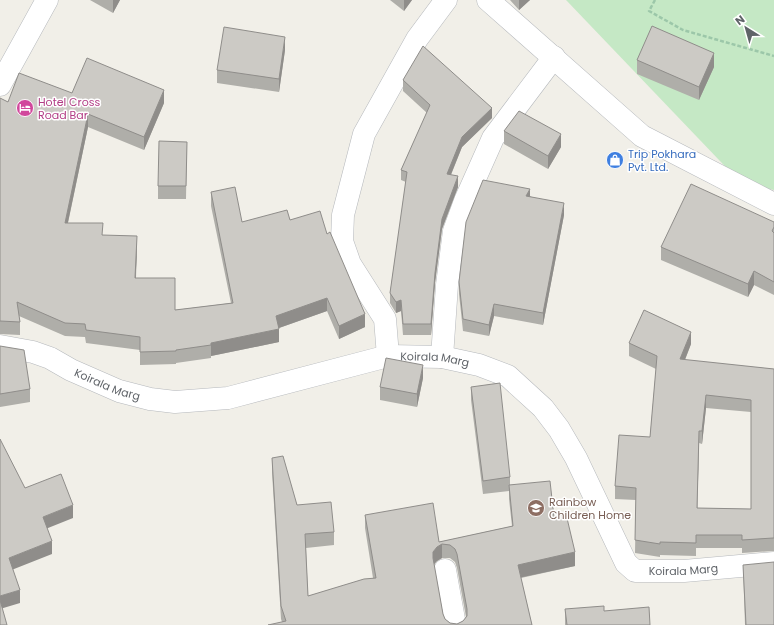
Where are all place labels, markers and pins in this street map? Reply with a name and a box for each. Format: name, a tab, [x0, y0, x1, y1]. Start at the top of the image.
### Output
place label: Hotel Cross Road Bar	[38, 94, 100, 123]
hotel icon: Hotel Cross Road Bar	[15, 98, 35, 118]
place label: Trip Pokhara Pvt. Ltd.	[628, 146, 696, 175]
shop icon: Trip Pokhara Pvt. Ltd.	[605, 150, 625, 170]
place label: Rainbow Children Home	[549, 494, 631, 523]
school or university icon: Rainbow Children Home	[526, 498, 546, 518]

